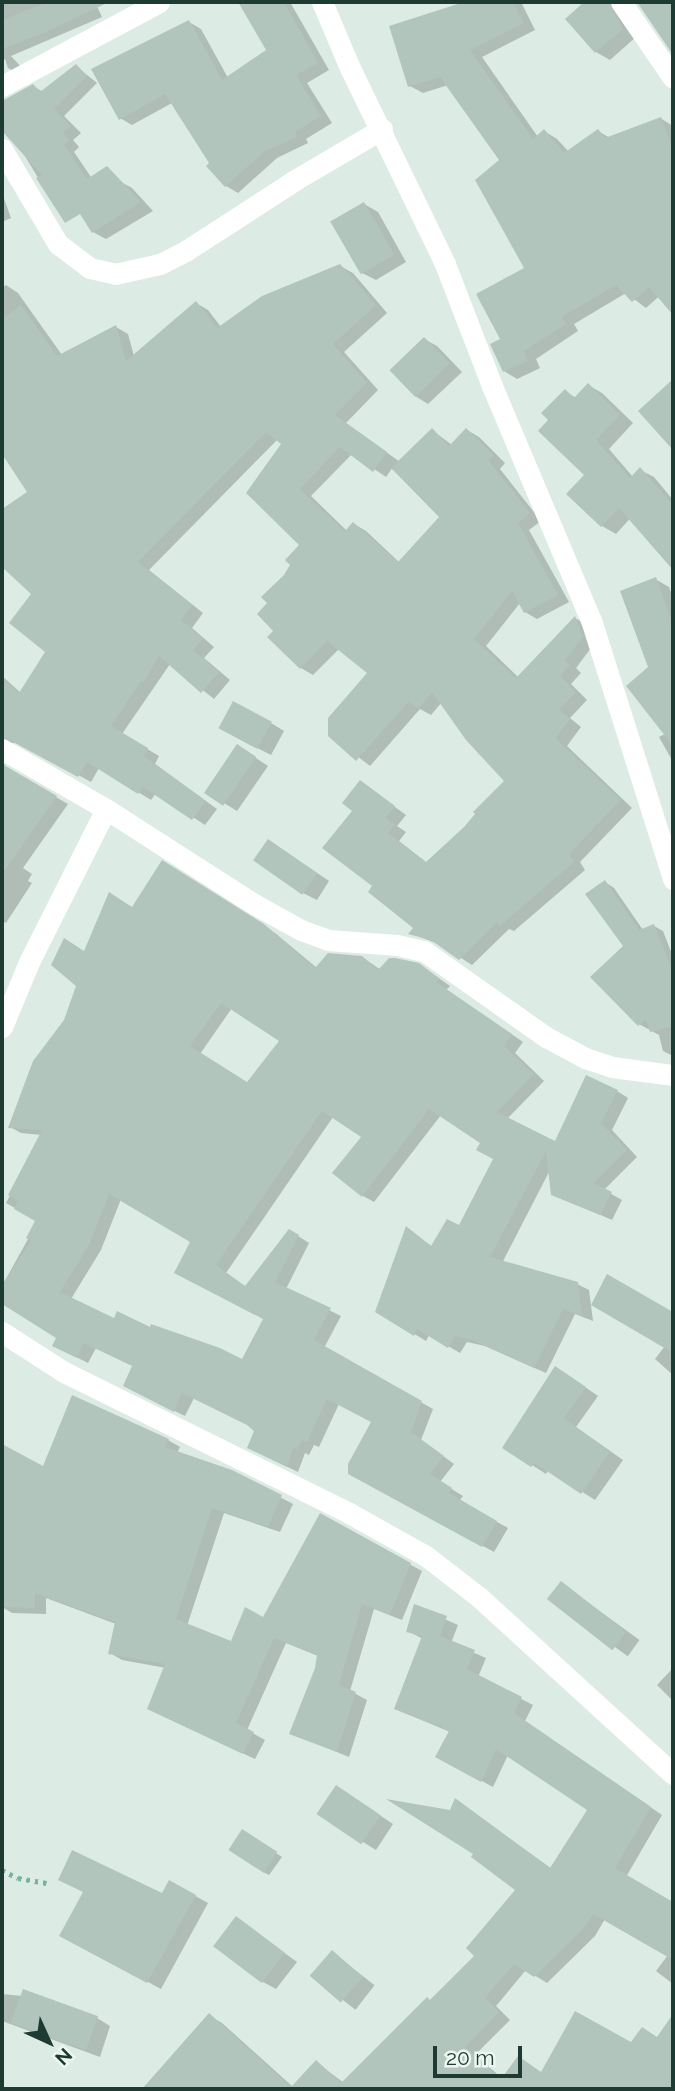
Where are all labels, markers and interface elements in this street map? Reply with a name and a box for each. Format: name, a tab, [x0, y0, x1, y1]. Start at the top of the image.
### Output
north arrow	[14, 2007, 84, 2077]
scale bar	[437, 2032, 526, 2076]
text: N	[51, 2044, 77, 2070]
text: 20 m	[446, 2045, 494, 2070]

